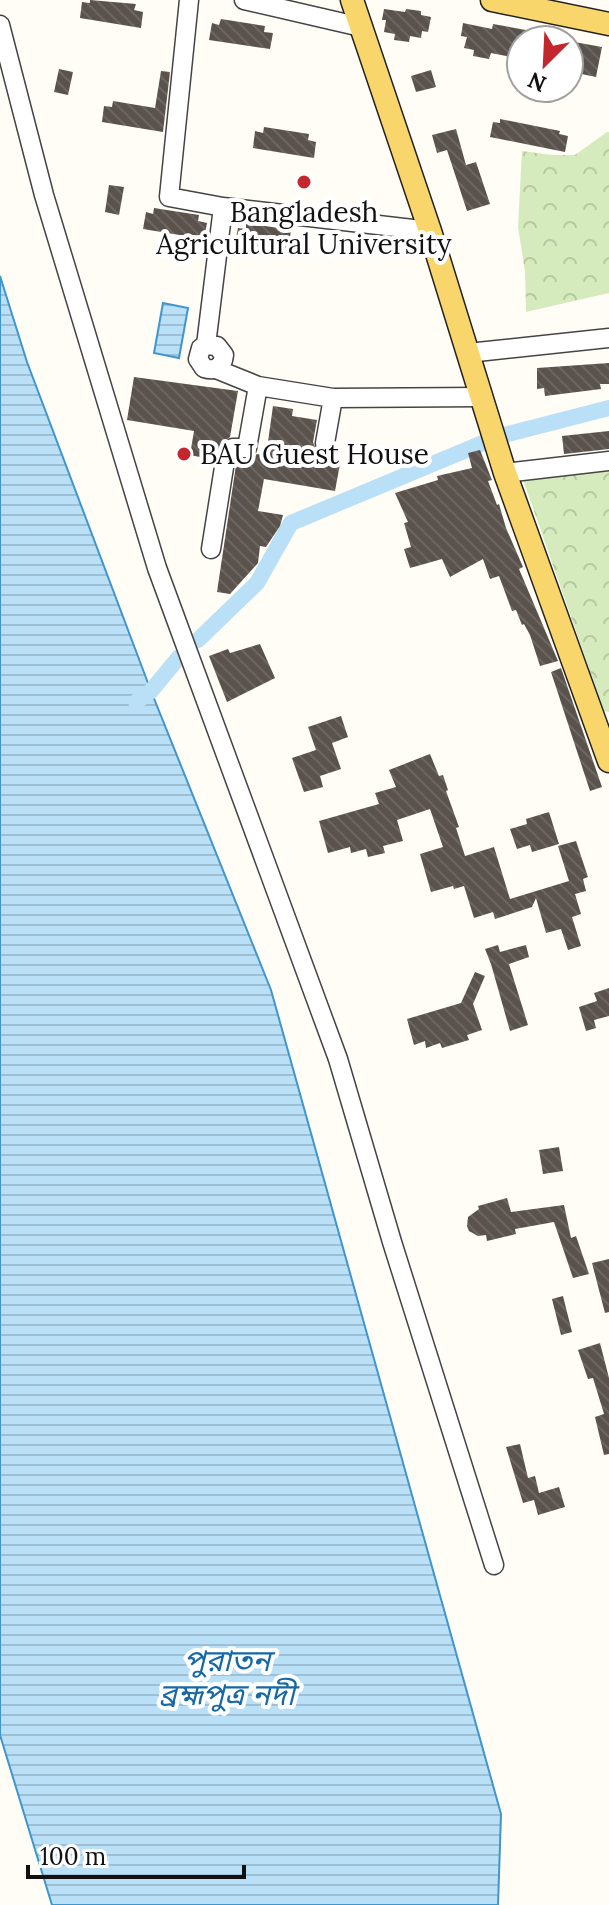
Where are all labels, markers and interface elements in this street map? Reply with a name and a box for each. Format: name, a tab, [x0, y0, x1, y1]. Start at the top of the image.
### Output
north arrow	[505, 24, 585, 104]
text: N	[523, 66, 550, 99]
marker: Bangladesh Agricultural University	[295, 173, 313, 191]
place label: Bangladesh Agricultural University	[155, 194, 452, 262]
place label: BAU Guest House	[200, 436, 429, 472]
marker: BAU Guest House	[175, 445, 193, 463]
water label: পুরাতন ব্রহ্মপুত্র নদী	[159, 1641, 300, 1713]
scale bar	[28, 1829, 244, 1879]
text: 100 m	[40, 1841, 106, 1872]

